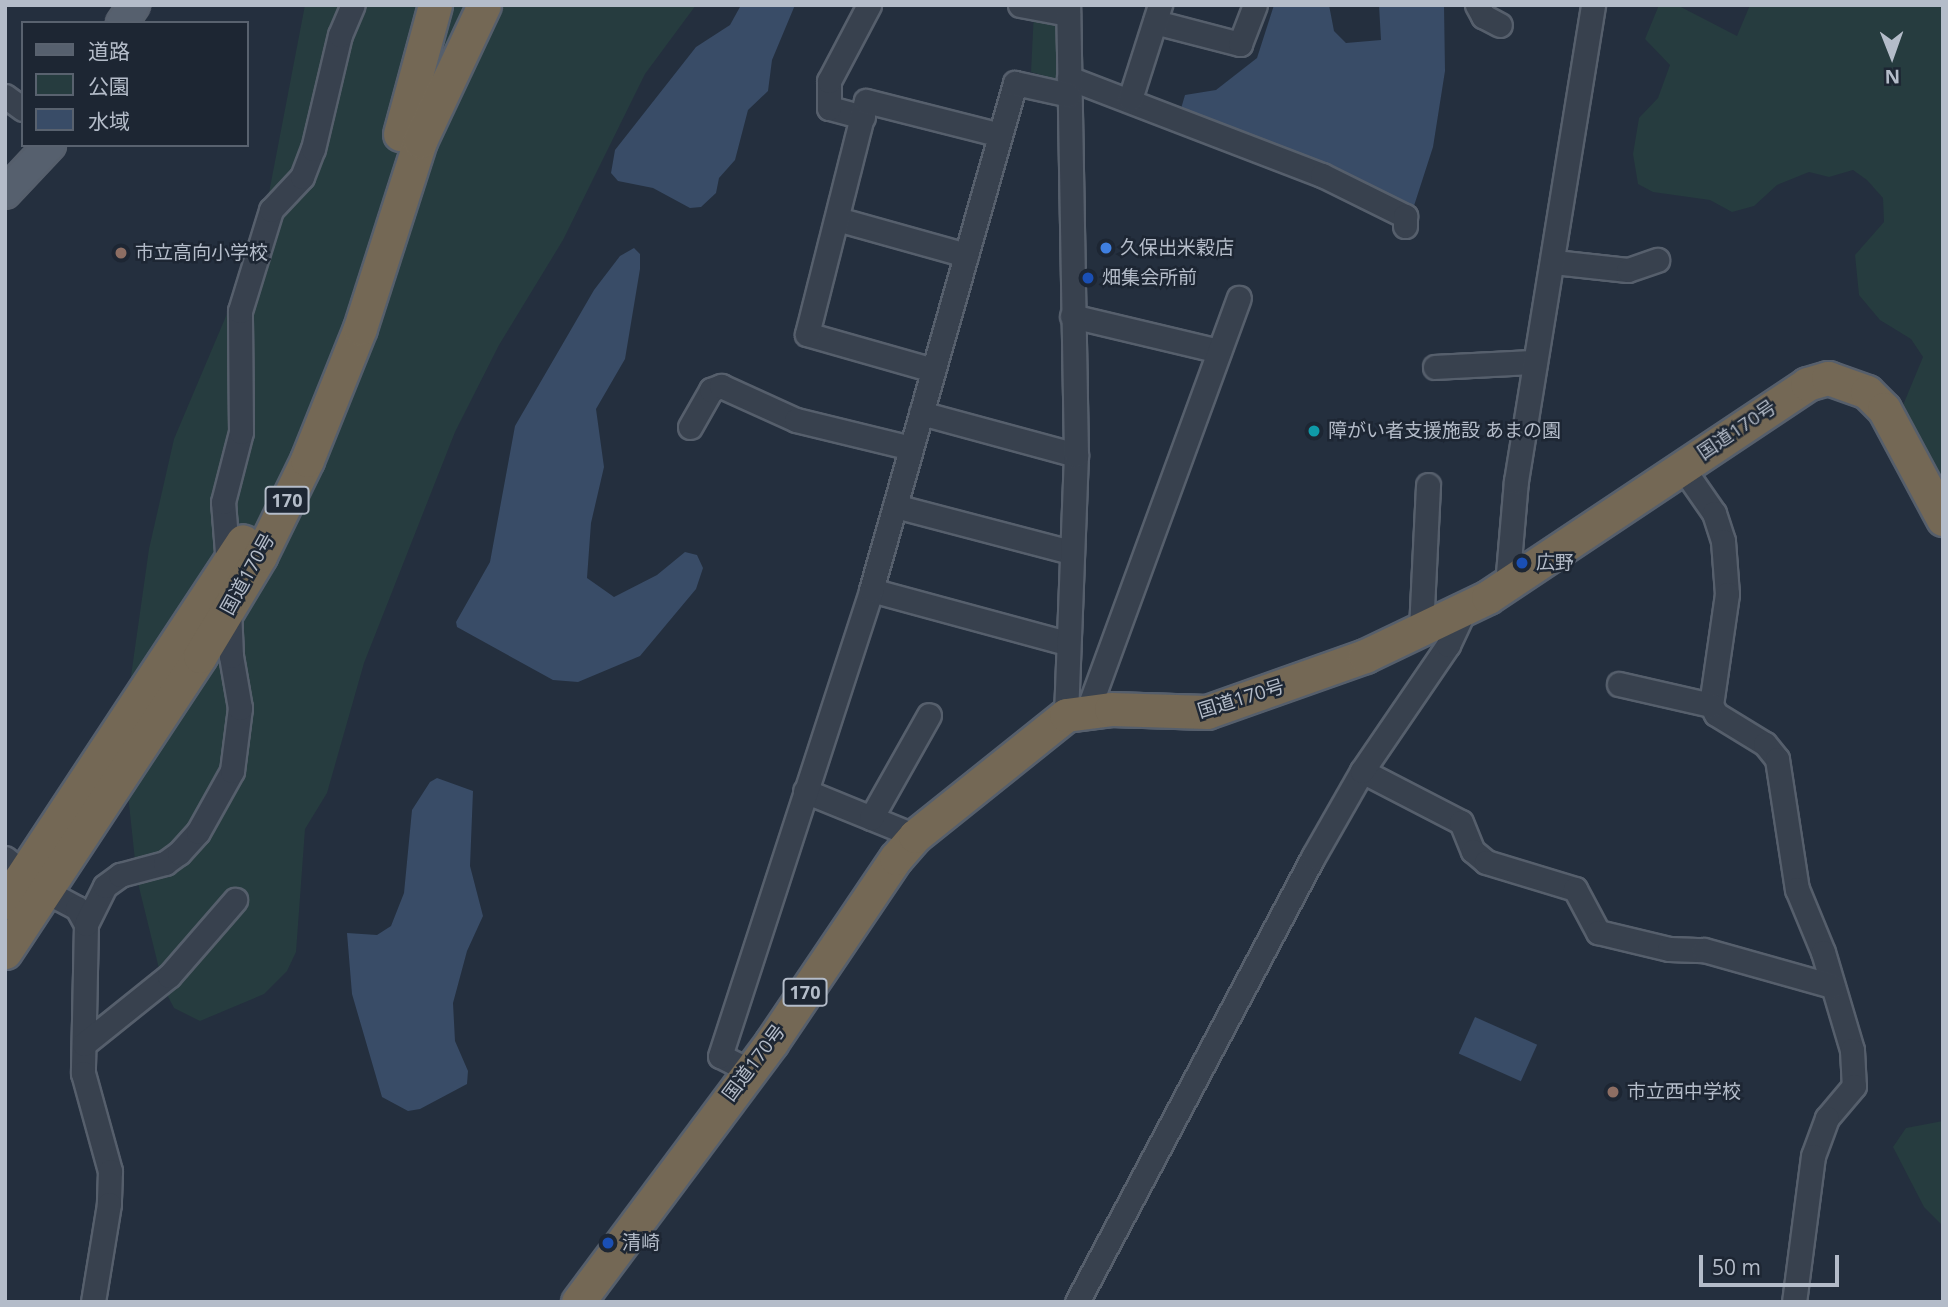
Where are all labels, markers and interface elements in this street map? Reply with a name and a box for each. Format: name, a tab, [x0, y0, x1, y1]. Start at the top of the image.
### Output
legend	[21, 21, 248, 147]
north arrow	[1857, 21, 1927, 91]
text: 道路	[88, 37, 130, 65]
text: N	[1884, 64, 1900, 90]
text: 公園	[88, 72, 130, 100]
text: 水域	[88, 107, 130, 135]
place label: 久保出米穀店	[1120, 237, 1234, 259]
marker: 久保出米穀店	[1098, 240, 1114, 256]
place label: 市立高向小学校	[135, 242, 268, 264]
marker: 市立高向小学校	[113, 245, 129, 261]
place label: 畑集会所前	[1102, 267, 1197, 289]
marker: 畑集会所前	[1080, 270, 1096, 286]
street label: 国道170号	[1693, 395, 1781, 465]
place label: 障がい者支援施設 あまの園	[1328, 420, 1561, 442]
marker: 障がい者支援施設 あまの園	[1306, 423, 1322, 439]
road number: 170	[264, 486, 310, 514]
street label: 国道170号	[216, 529, 280, 619]
place label: 広野	[1536, 552, 1574, 574]
marker: 広野	[1514, 555, 1530, 571]
street label: 国道170号	[1195, 675, 1287, 723]
road number: 170	[782, 978, 828, 1007]
street label: 国道170号	[718, 1020, 790, 1106]
place label: 市立西中学校	[1627, 1081, 1741, 1103]
marker: 市立西中学校	[1605, 1084, 1621, 1100]
place label: 清崎	[622, 1232, 660, 1254]
marker: 清崎	[600, 1235, 616, 1251]
scale bar	[1703, 1240, 1843, 1284]
text: 50 m	[1712, 1253, 1761, 1281]

